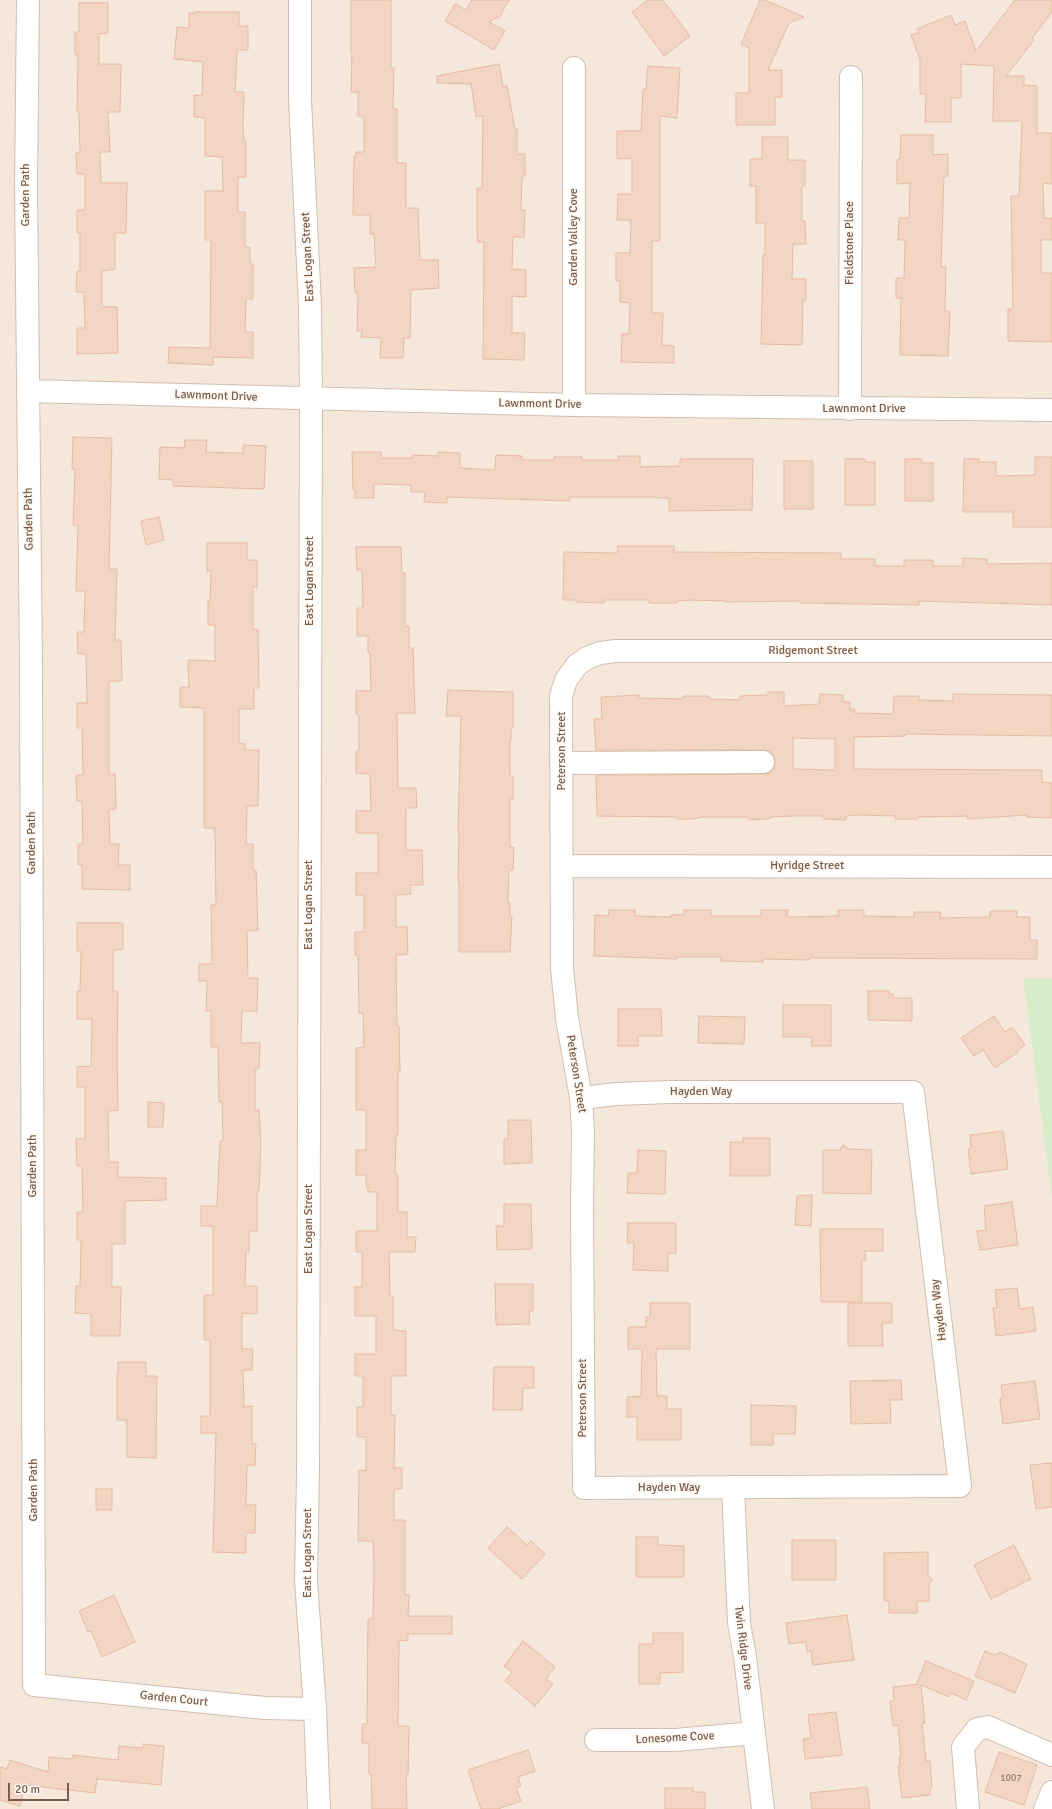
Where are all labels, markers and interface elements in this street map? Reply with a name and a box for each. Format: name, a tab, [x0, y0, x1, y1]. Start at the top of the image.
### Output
street label: Garden Path	[19, 164, 33, 226]
street label: Garden Valley Cove	[567, 188, 581, 286]
street label: Fieldstone Place	[843, 201, 857, 285]
street label: East Logan Street	[298, 212, 318, 302]
street label: Lawnmont Drive	[174, 387, 258, 405]
street label: Lawnmont Drive	[498, 396, 582, 412]
street label: Lawnmont Drive	[822, 402, 906, 416]
street label: Garden Path	[21, 487, 37, 551]
street label: East Logan Street	[303, 536, 317, 626]
street label: Ridgemont Street	[768, 644, 858, 658]
street label: Peterson Street	[555, 712, 569, 790]
street label: Garden Path	[25, 812, 39, 874]
street label: Hyridge Street	[770, 859, 844, 873]
street label: East Logan Street	[302, 860, 316, 950]
street label: Peterson Street	[563, 1034, 589, 1114]
street label: Hayden Way	[670, 1085, 732, 1099]
street label: Garden Path	[26, 1135, 40, 1197]
street label: East Logan Street	[302, 1184, 316, 1274]
street label: Hayden Way	[928, 1278, 950, 1342]
street label: Peterson Street	[576, 1359, 590, 1437]
street label: Garden Path	[27, 1459, 41, 1521]
street label: Hayden Way	[638, 1481, 700, 1495]
street label: East Logan Street	[301, 1508, 315, 1598]
street label: Twin Ridge Drive	[731, 1605, 755, 1691]
street label: Garden Court	[139, 1688, 209, 1710]
street label: Lonesome Cove	[635, 1729, 715, 1747]
house number: 1007	[1000, 1772, 1022, 1784]
scale bar	[10, 1775, 71, 1801]
text: 20 m	[15, 1782, 40, 1797]

